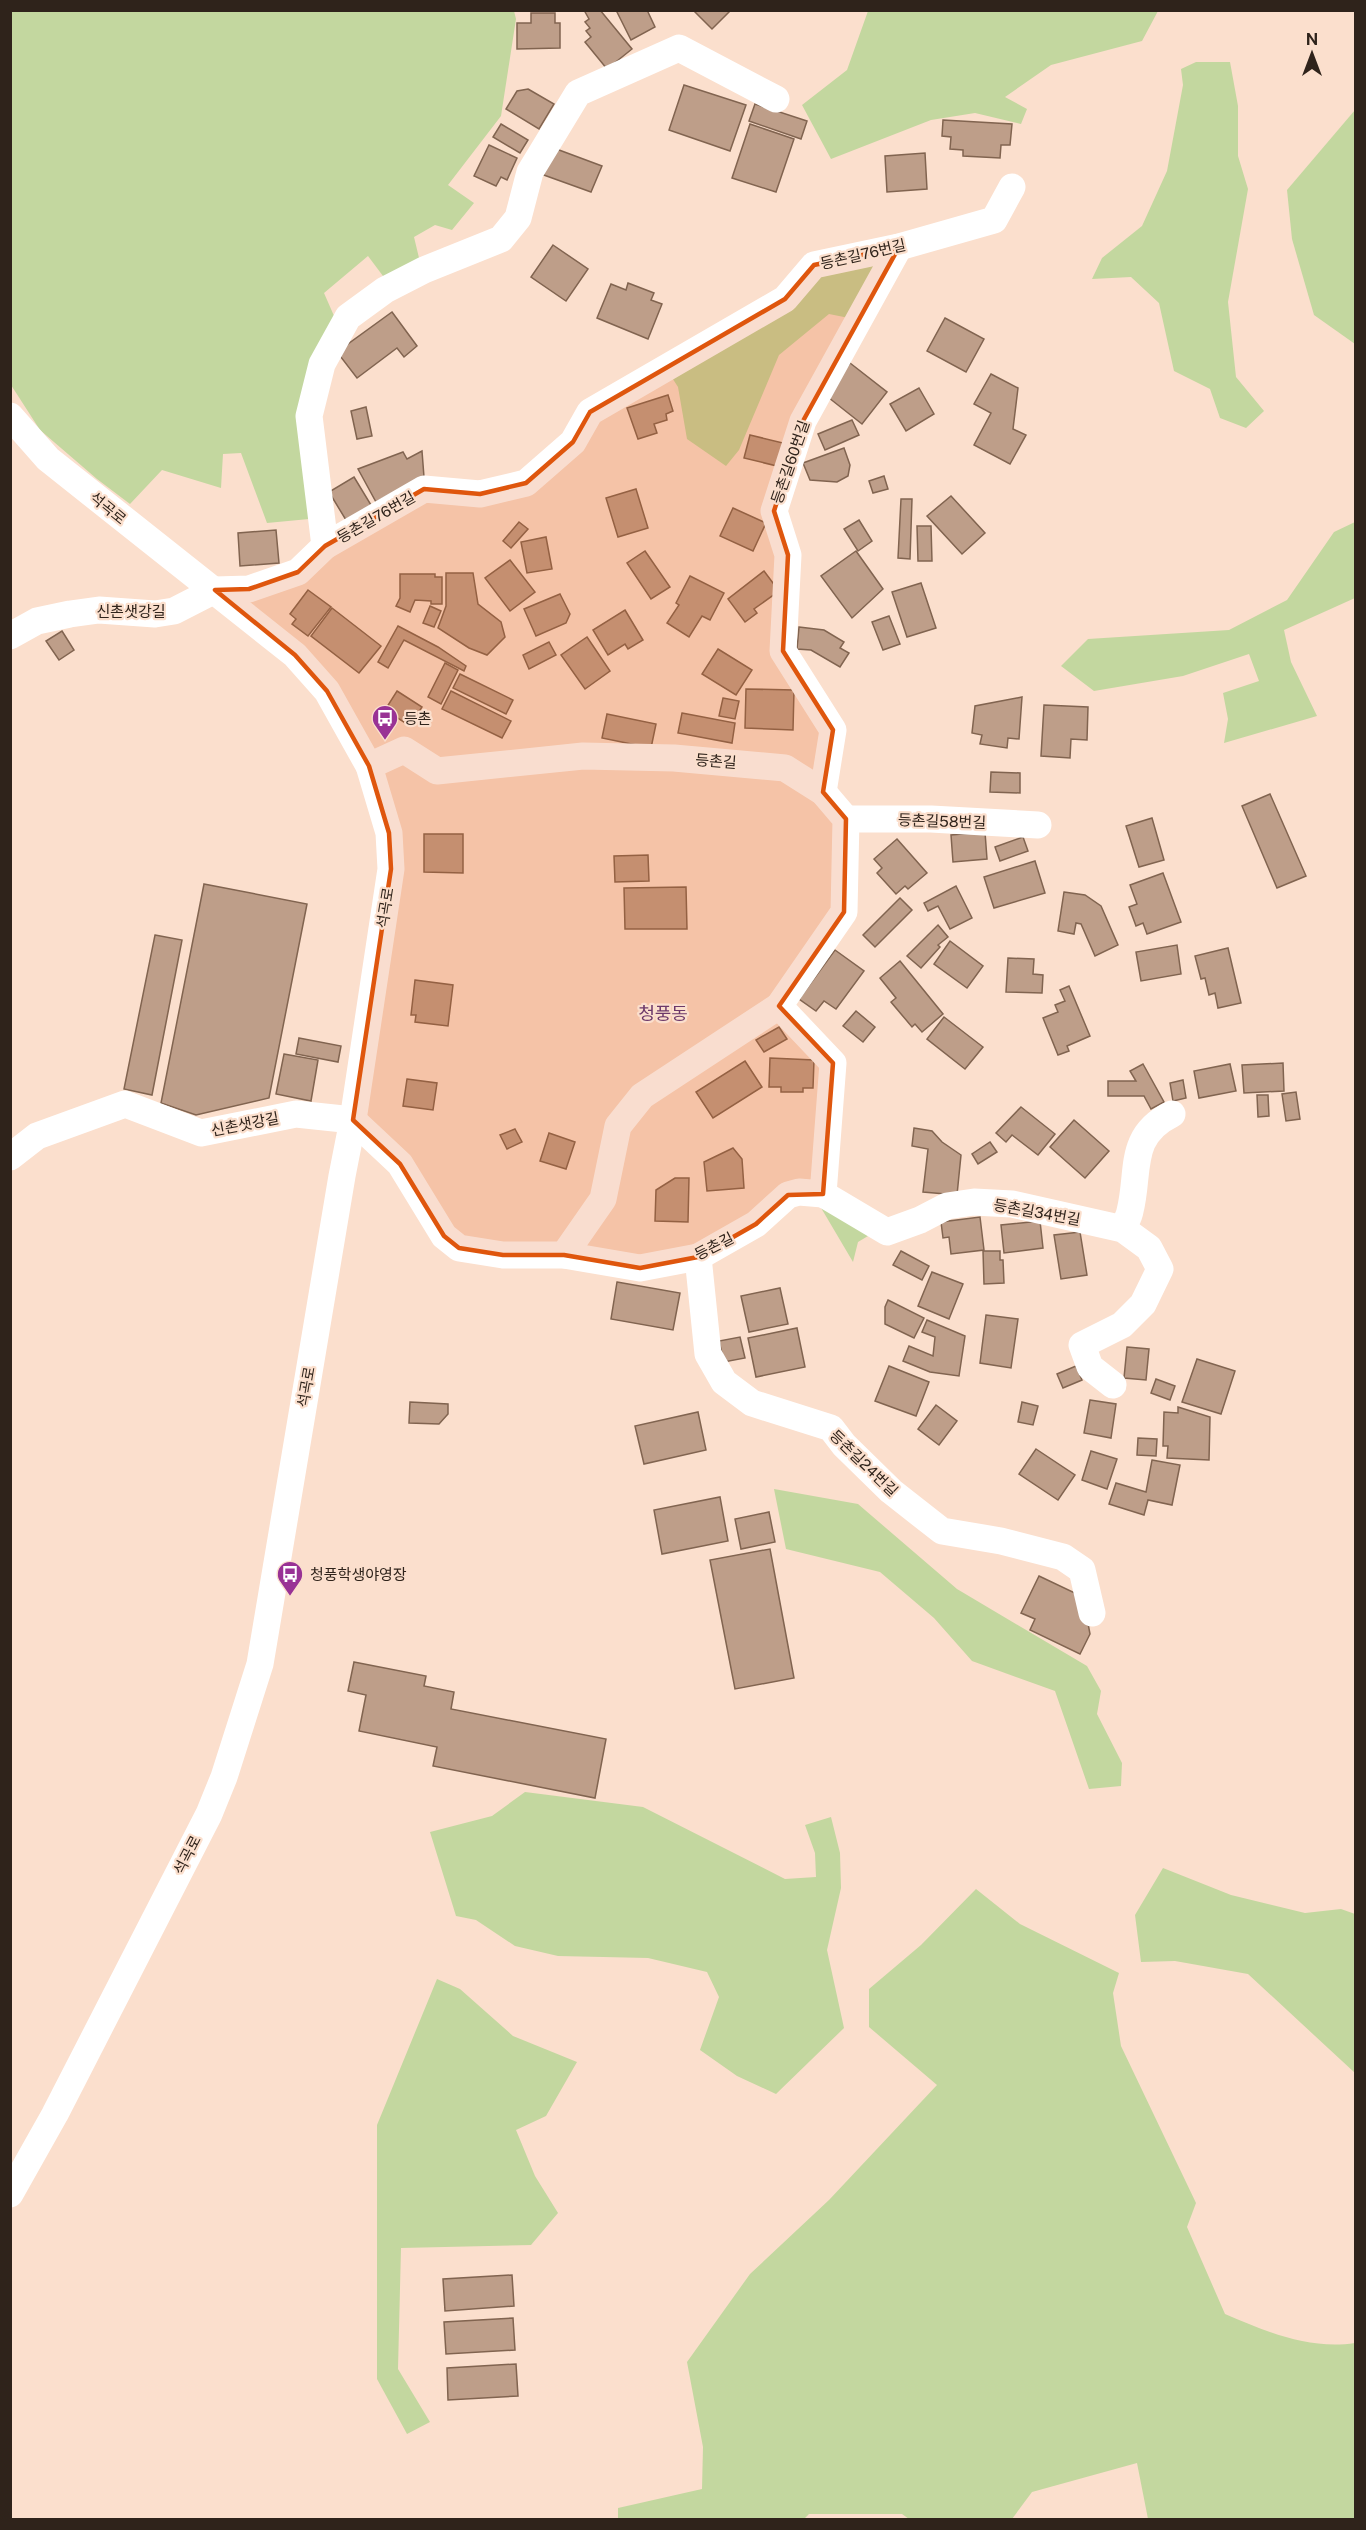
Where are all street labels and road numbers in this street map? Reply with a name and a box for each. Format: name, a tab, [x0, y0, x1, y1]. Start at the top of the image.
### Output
street label: 등촌길76번길	[819, 236, 907, 272]
street label: 등촌길60번길	[768, 418, 812, 506]
street label: 석곡로	[87, 488, 129, 528]
street label: 등촌길76번길	[334, 488, 418, 546]
street label: 신촌샛강길	[96, 603, 166, 620]
street label: 등촌길	[695, 751, 737, 771]
street label: 등촌길58번길	[898, 811, 986, 831]
street label: 석곡로	[373, 886, 397, 930]
street label: 신촌샛강길	[210, 1109, 280, 1139]
street label: 등촌길34번길	[992, 1196, 1082, 1228]
street label: 등촌길	[692, 1229, 736, 1263]
street label: 석곡로	[294, 1365, 318, 1409]
street label: 등촌길24번길	[827, 1427, 901, 1499]
street label: 석곡로	[170, 1833, 204, 1877]

